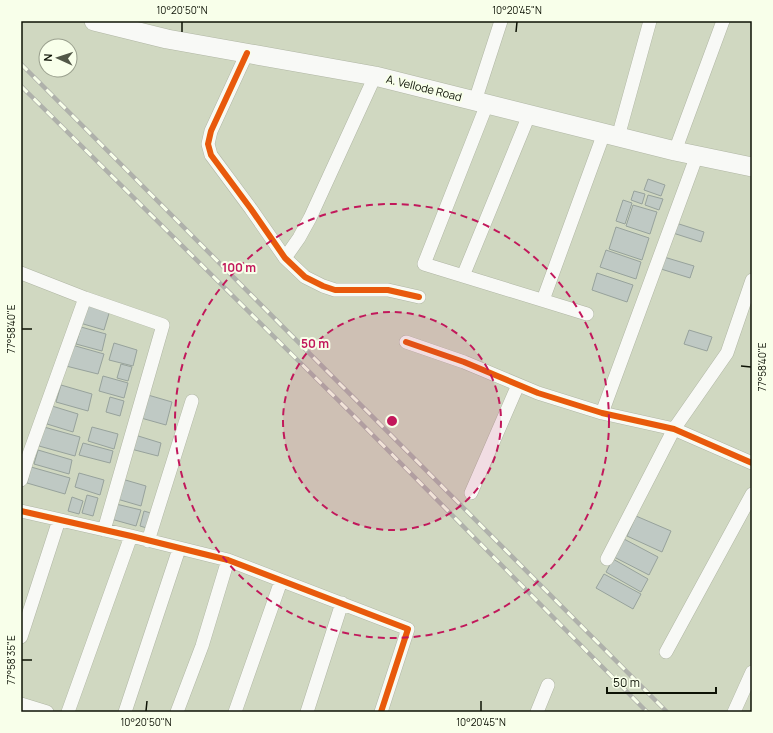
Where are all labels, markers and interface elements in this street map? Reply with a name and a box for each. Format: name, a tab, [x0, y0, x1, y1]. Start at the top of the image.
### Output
text: 10°20'50"N	[156, 3, 208, 17]
text: 10°20'45"N	[492, 3, 542, 17]
north arrow	[38, 38, 78, 78]
text: N	[40, 53, 55, 62]
street label: A. Vellode Road	[385, 71, 463, 104]
text: 100 m	[222, 259, 256, 276]
text: 77°58'40"E	[4, 304, 18, 353]
text: 50 m	[301, 335, 329, 352]
text: 77°58'40"E	[755, 342, 769, 391]
centre of rings	[385, 414, 399, 428]
text: 77°58'35"E	[4, 635, 18, 685]
scale bar	[607, 669, 716, 695]
text: 50 m	[613, 674, 640, 691]
text: 10°20'50"N	[120, 715, 172, 729]
text: 10°20'45"N	[456, 715, 506, 729]

